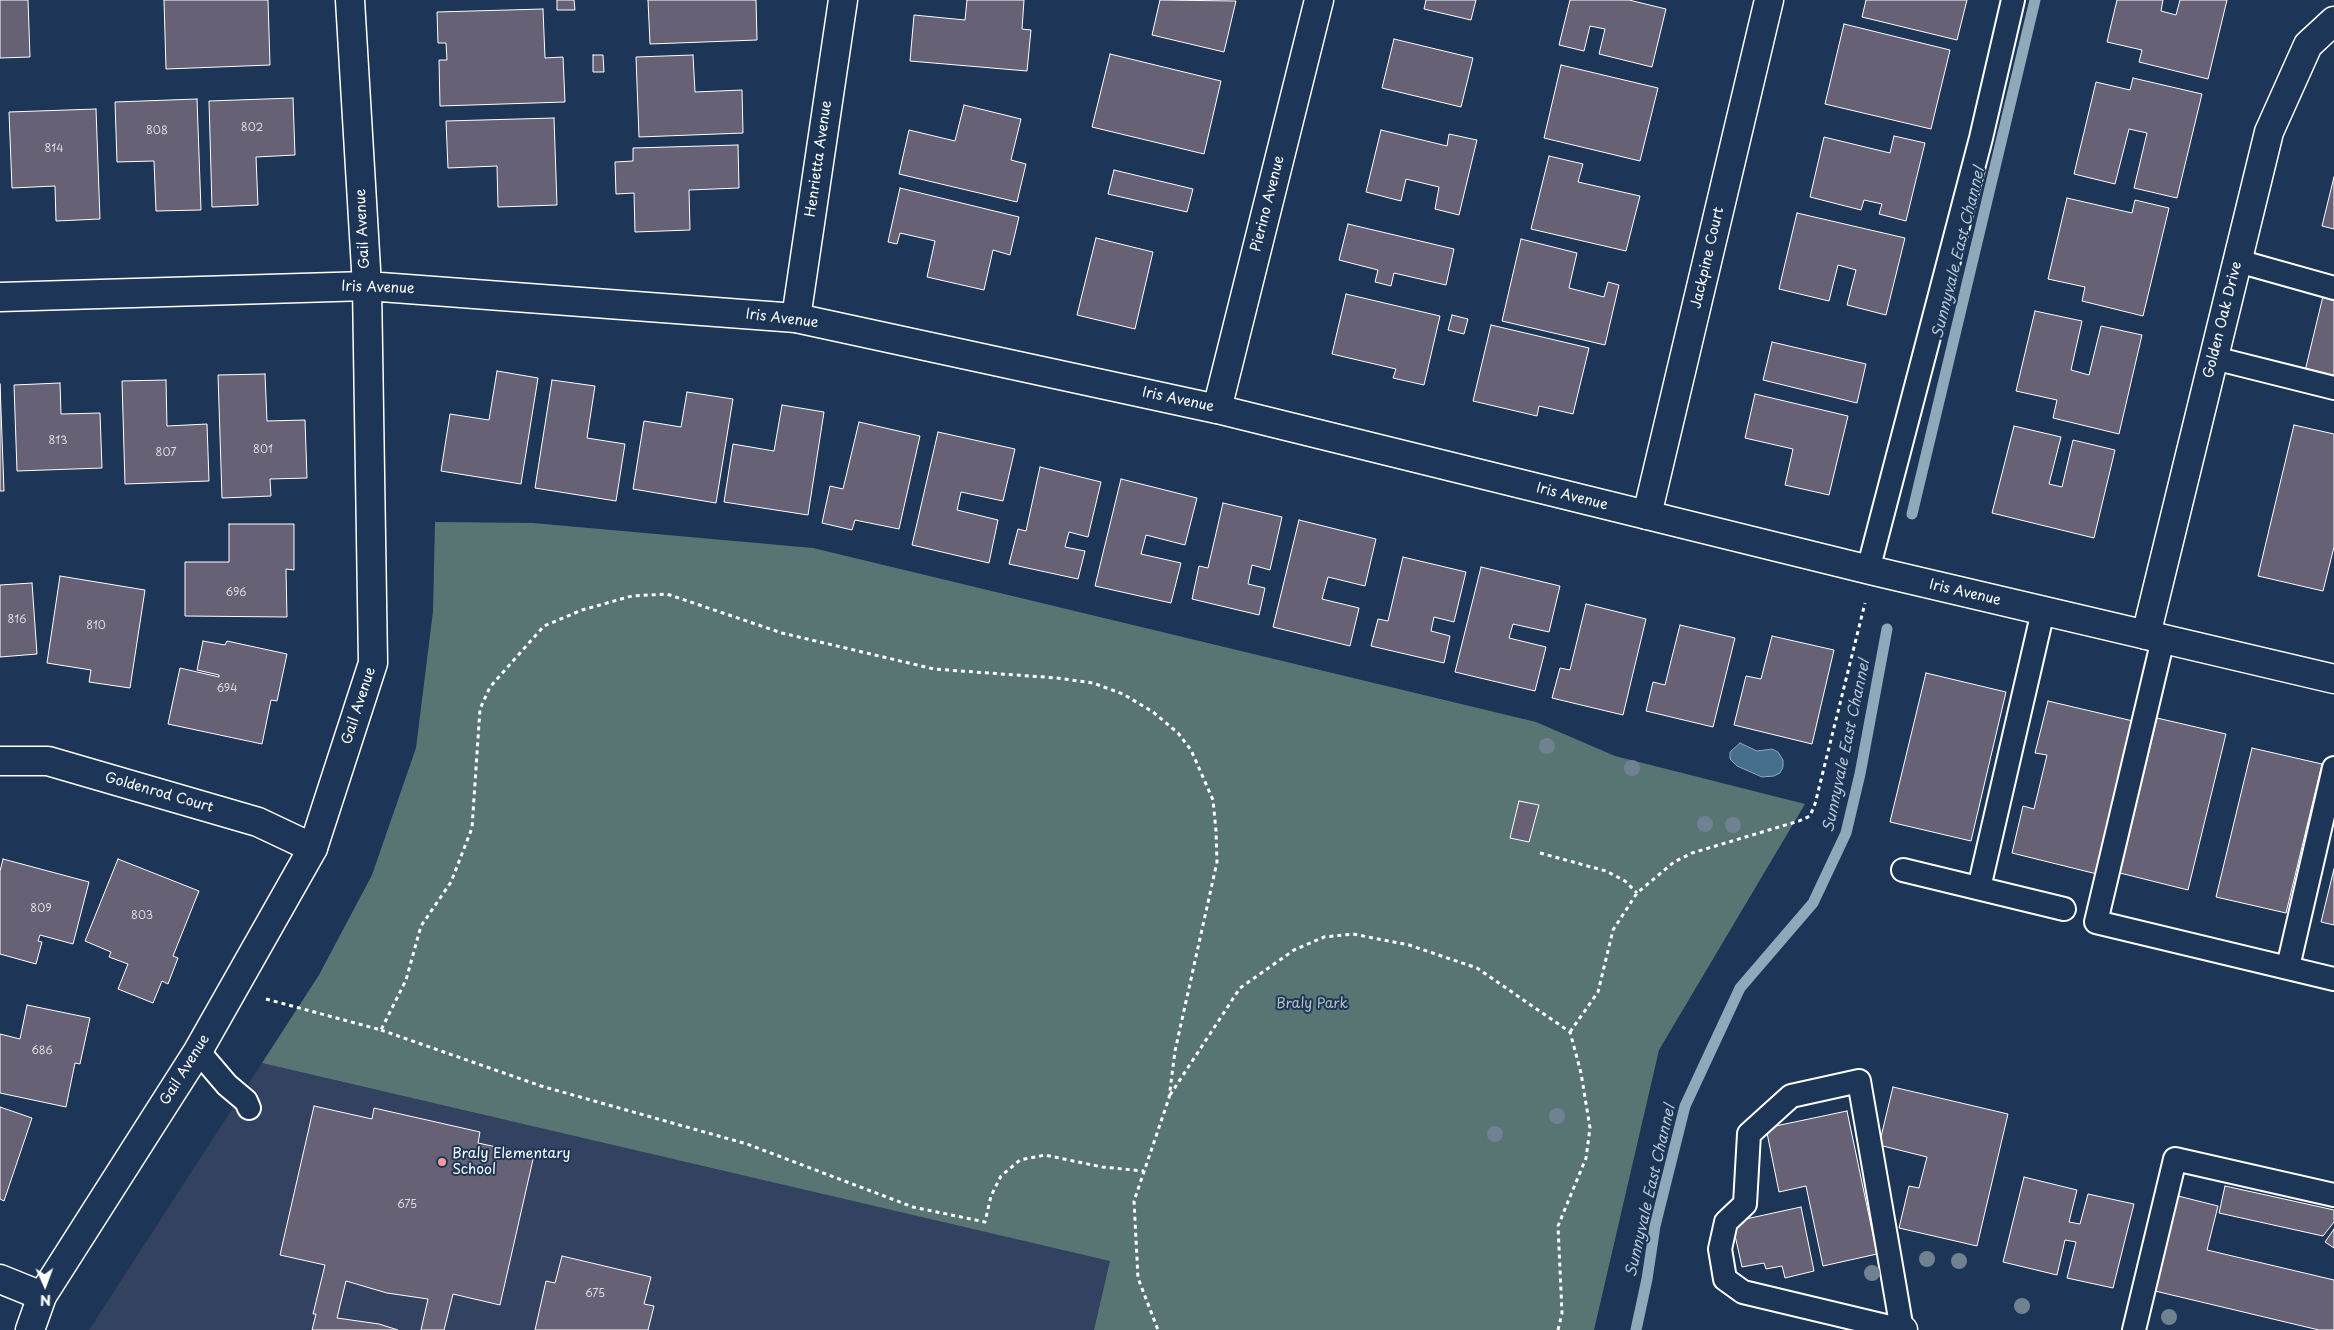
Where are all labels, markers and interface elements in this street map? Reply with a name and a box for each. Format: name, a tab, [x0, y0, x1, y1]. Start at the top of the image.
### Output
street label: Henrietta Avenue	[802, 100, 836, 218]
house number: 802	[241, 121, 263, 135]
house number: 808	[146, 124, 168, 138]
house number: 814	[45, 142, 63, 156]
street label: Pierino Avenue	[1248, 154, 1288, 254]
water label: Sunnyvale East Channel	[1929, 165, 1989, 341]
street label: Gail Avenue	[353, 188, 373, 270]
street label: Jackpine Court	[1688, 206, 1728, 310]
street label: Golden Oak Drive	[2200, 260, 2246, 380]
street label: Iris Avenue	[341, 278, 415, 298]
street label: Iris Avenue	[745, 306, 819, 332]
street label: Iris Avenue	[1140, 384, 1216, 416]
house number: 813	[49, 434, 67, 448]
house number: 801	[253, 443, 273, 457]
house number: 807	[156, 446, 176, 460]
street label: Iris Avenue	[1534, 480, 1610, 514]
street label: Iris Avenue	[1927, 577, 2003, 609]
house number: 696	[226, 586, 246, 600]
house number: 816	[8, 613, 26, 627]
house number: 810	[86, 619, 106, 633]
water label: Sunnyvale East Channel	[1820, 658, 1874, 834]
street label: Gail Avenue	[339, 665, 379, 747]
house number: 694	[216, 682, 238, 696]
street label: Goldenrod Court	[103, 769, 215, 817]
house number: 809	[30, 902, 52, 916]
house number: 803	[131, 909, 153, 923]
park label: Braly Park	[1276, 996, 1348, 1012]
street label: Gail Avenue	[157, 1032, 213, 1108]
house number: 686	[31, 1044, 53, 1058]
water label: Sunnyvale East Channel	[1622, 1103, 1680, 1279]
place label: Braly Elementary School	[452, 1146, 570, 1178]
marker: Braly Elementary School	[436, 1156, 448, 1168]
house number: 675	[397, 1198, 417, 1212]
north arrow	[20, 1260, 70, 1310]
house number: 675	[585, 1287, 605, 1301]
text: N	[40, 1290, 51, 1311]

